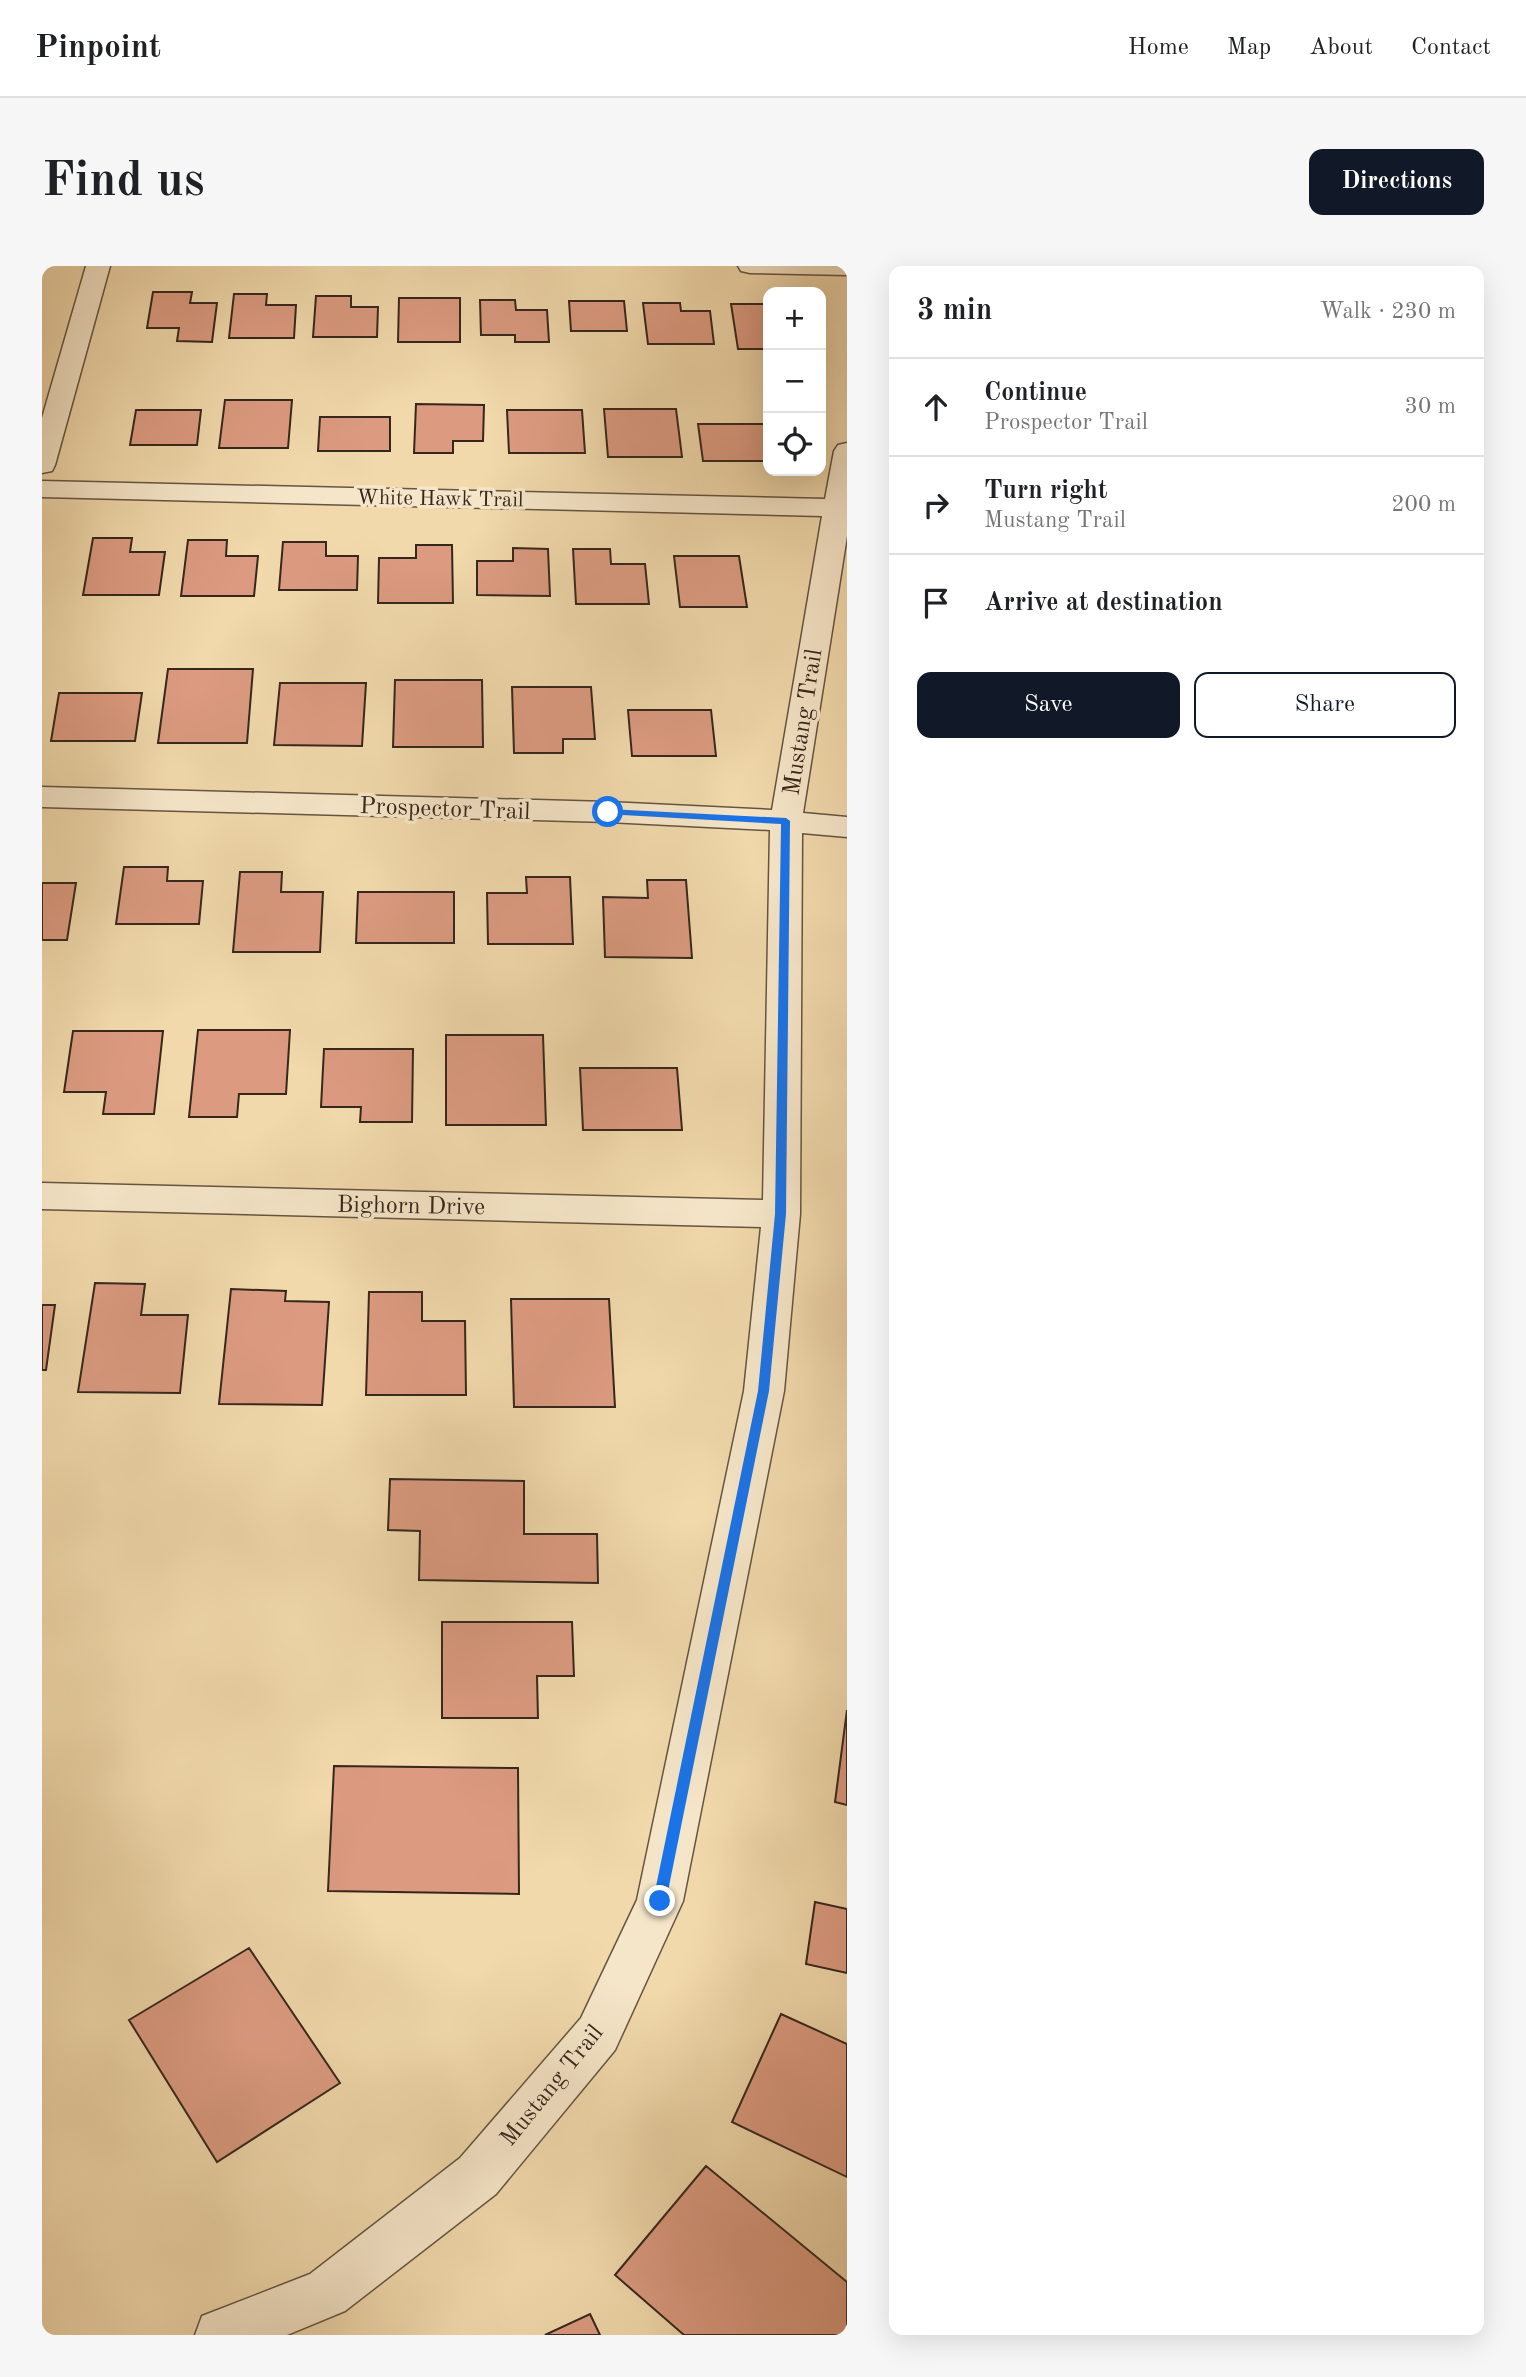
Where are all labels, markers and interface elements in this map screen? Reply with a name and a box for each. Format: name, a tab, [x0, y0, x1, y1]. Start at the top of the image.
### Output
text: Pinpoint	[35, 32, 161, 65]
text: Home	[1128, 36, 1189, 60]
text: Map	[1227, 36, 1271, 60]
text: About	[1309, 36, 1373, 60]
text: Contact	[1411, 36, 1491, 60]
button: Directions	[1309, 149, 1484, 215]
text: Find us	[42, 158, 205, 207]
map controls	[763, 287, 826, 476]
button: +	[763, 287, 826, 350]
text: 3 min	[917, 296, 992, 326]
text: Walk · 230 m	[1320, 300, 1456, 323]
button: −	[763, 350, 826, 413]
text: Continue	[984, 380, 1087, 406]
icon: ahead	[917, 388, 955, 426]
text: 30 m	[1405, 395, 1456, 418]
text: Prospector Trail	[984, 411, 1148, 434]
button: locate	[763, 413, 826, 476]
text: Turn right	[984, 478, 1107, 504]
icon: right	[917, 486, 955, 524]
street label: White Hawk Trail	[356, 488, 524, 511]
text: 200 m	[1391, 493, 1456, 516]
text: Mustang Trail	[984, 509, 1126, 532]
icon: arrive	[917, 584, 955, 622]
text: Arrive at destination	[984, 590, 1223, 616]
street label: Mustang Trail	[781, 647, 827, 797]
button: Save	[917, 672, 1180, 738]
button: Share	[1194, 672, 1456, 738]
street label: Prospector Trail	[359, 795, 531, 825]
route start	[592, 796, 623, 827]
street label: Bighorn Drive	[337, 1194, 485, 1220]
route end	[644, 1885, 675, 1916]
street label: Mustang Trail	[497, 2021, 608, 2151]

